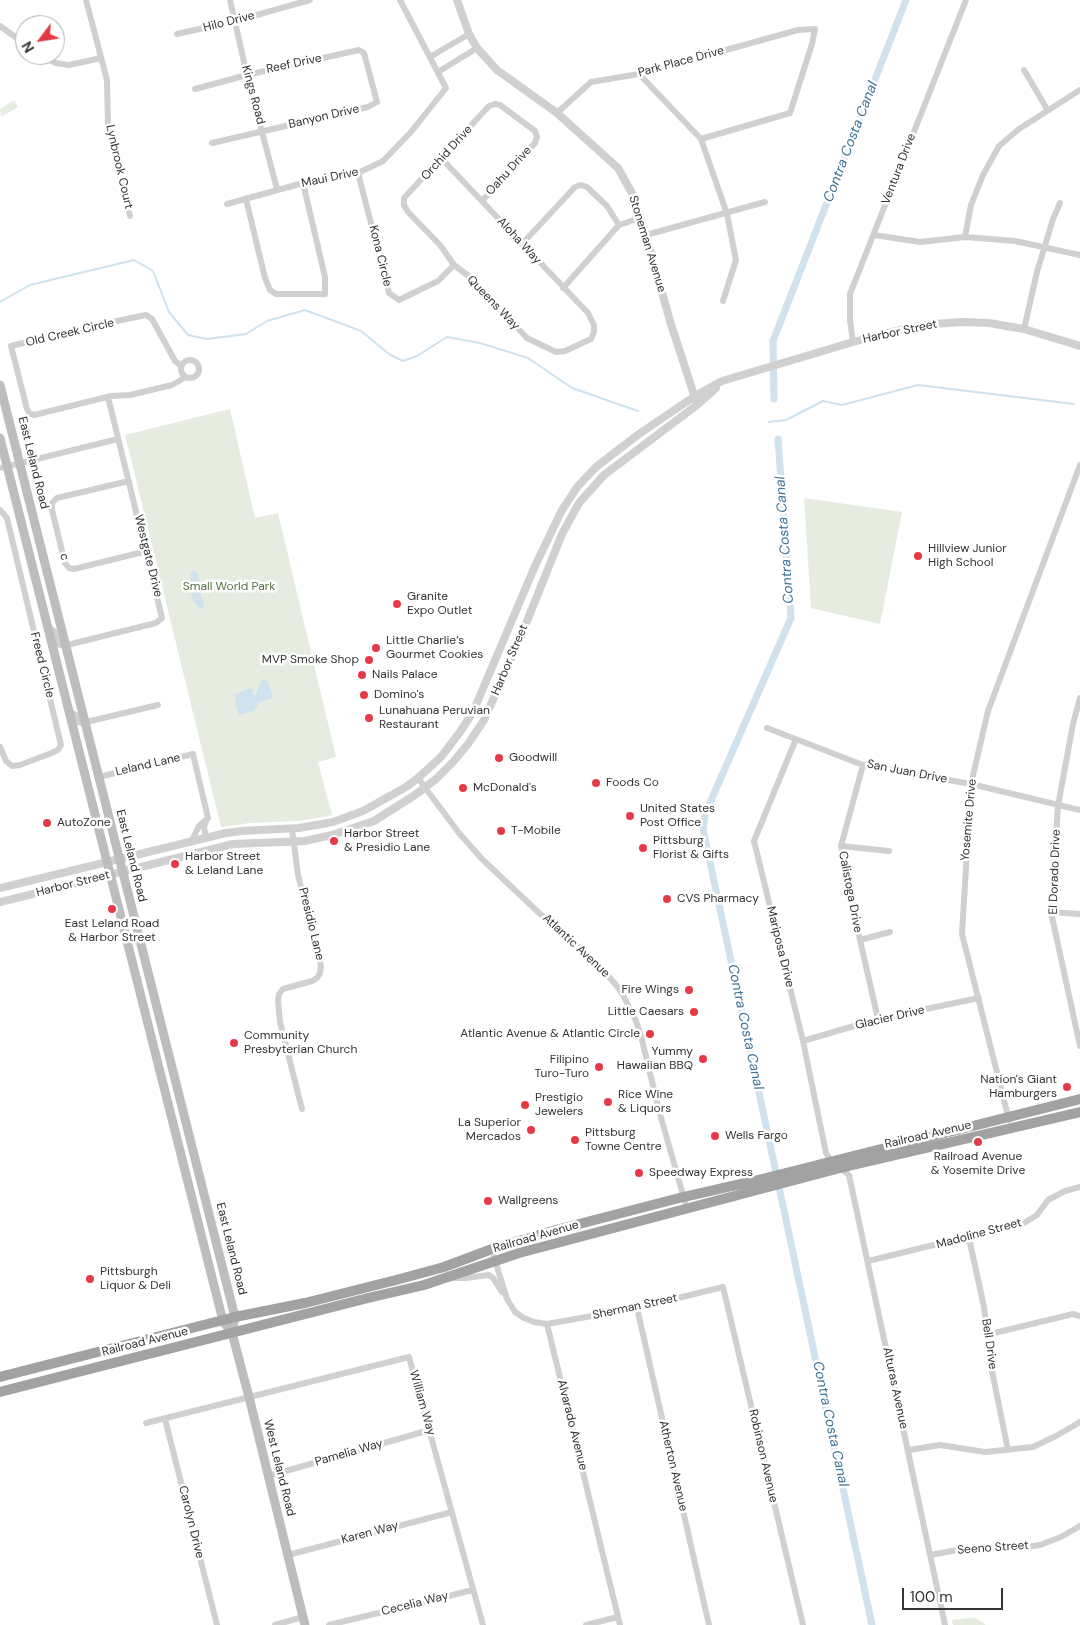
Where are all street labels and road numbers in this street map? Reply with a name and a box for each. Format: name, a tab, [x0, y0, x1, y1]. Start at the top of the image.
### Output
street label: Hilo Drive	[202, 9, 256, 35]
street label: Park Place Drive	[636, 44, 726, 80]
street label: Reef Drive	[265, 51, 323, 77]
street label: Kings Road	[238, 64, 268, 126]
street label: Banyon Drive	[287, 102, 361, 132]
street label: Orchid Drive	[418, 122, 476, 184]
street label: Lynbrook Court	[102, 123, 136, 211]
street label: Ventura Drive	[879, 131, 919, 207]
street label: Oahu Drive	[483, 143, 535, 199]
street label: Maui Drive	[300, 165, 360, 191]
street label: Stoneman Avenue	[625, 194, 669, 294]
street label: Aloha Way	[494, 215, 544, 267]
street label: Kona Circle	[365, 224, 395, 288]
street label: Queens Way	[464, 273, 522, 333]
street label: Old Creek Circle	[24, 316, 116, 350]
street label: Harbor Street	[862, 317, 938, 347]
street label: East Leland Road	[15, 415, 51, 511]
street label: Westgate Drive	[131, 513, 165, 599]
street label: c	[56, 552, 72, 562]
street label: Harbor Street	[489, 622, 531, 698]
street label: Freed Circle	[27, 631, 57, 699]
street label: Leland Lane	[114, 751, 182, 779]
street label: San Juan Drive	[866, 757, 948, 787]
street label: Yosemite Drive	[958, 778, 980, 862]
street label: East Leland Road	[113, 808, 149, 904]
street label: El Dorado Drive	[1046, 829, 1064, 915]
street label: Calistoga Drive	[835, 850, 865, 934]
street label: Harbor Street	[35, 868, 111, 900]
street label: Presidio Lane	[295, 886, 327, 962]
street label: Mariposa Drive	[763, 905, 797, 989]
street label: Atlantic Avenue	[539, 911, 613, 981]
street label: Glacier Drive	[854, 1003, 926, 1033]
street label: Railroad Avenue	[883, 1118, 973, 1152]
street label: East Leland Road	[213, 1201, 249, 1297]
street label: Madoline Street	[935, 1216, 1023, 1252]
street label: Railroad Avenue	[492, 1218, 580, 1256]
street label: Sherman Street	[591, 1291, 679, 1323]
street label: Bell Drive	[978, 1318, 1000, 1370]
street label: Railroad Avenue	[100, 1324, 190, 1360]
street label: Alturas Avenue	[879, 1346, 911, 1430]
street label: William Way	[406, 1369, 438, 1437]
street label: Alvarado Avenue	[554, 1378, 590, 1472]
street label: Robinson Avenue	[745, 1408, 781, 1504]
street label: West Leland Road	[260, 1418, 298, 1518]
street label: Atherton Avenue	[656, 1419, 690, 1513]
street label: Pamelia Way	[313, 1436, 385, 1470]
street label: Carolyn Drive	[175, 1484, 207, 1560]
street label: Karen Way	[340, 1518, 400, 1548]
street label: Seeno Street	[957, 1538, 1029, 1558]
street label: Cecelia Way	[380, 1589, 450, 1619]

